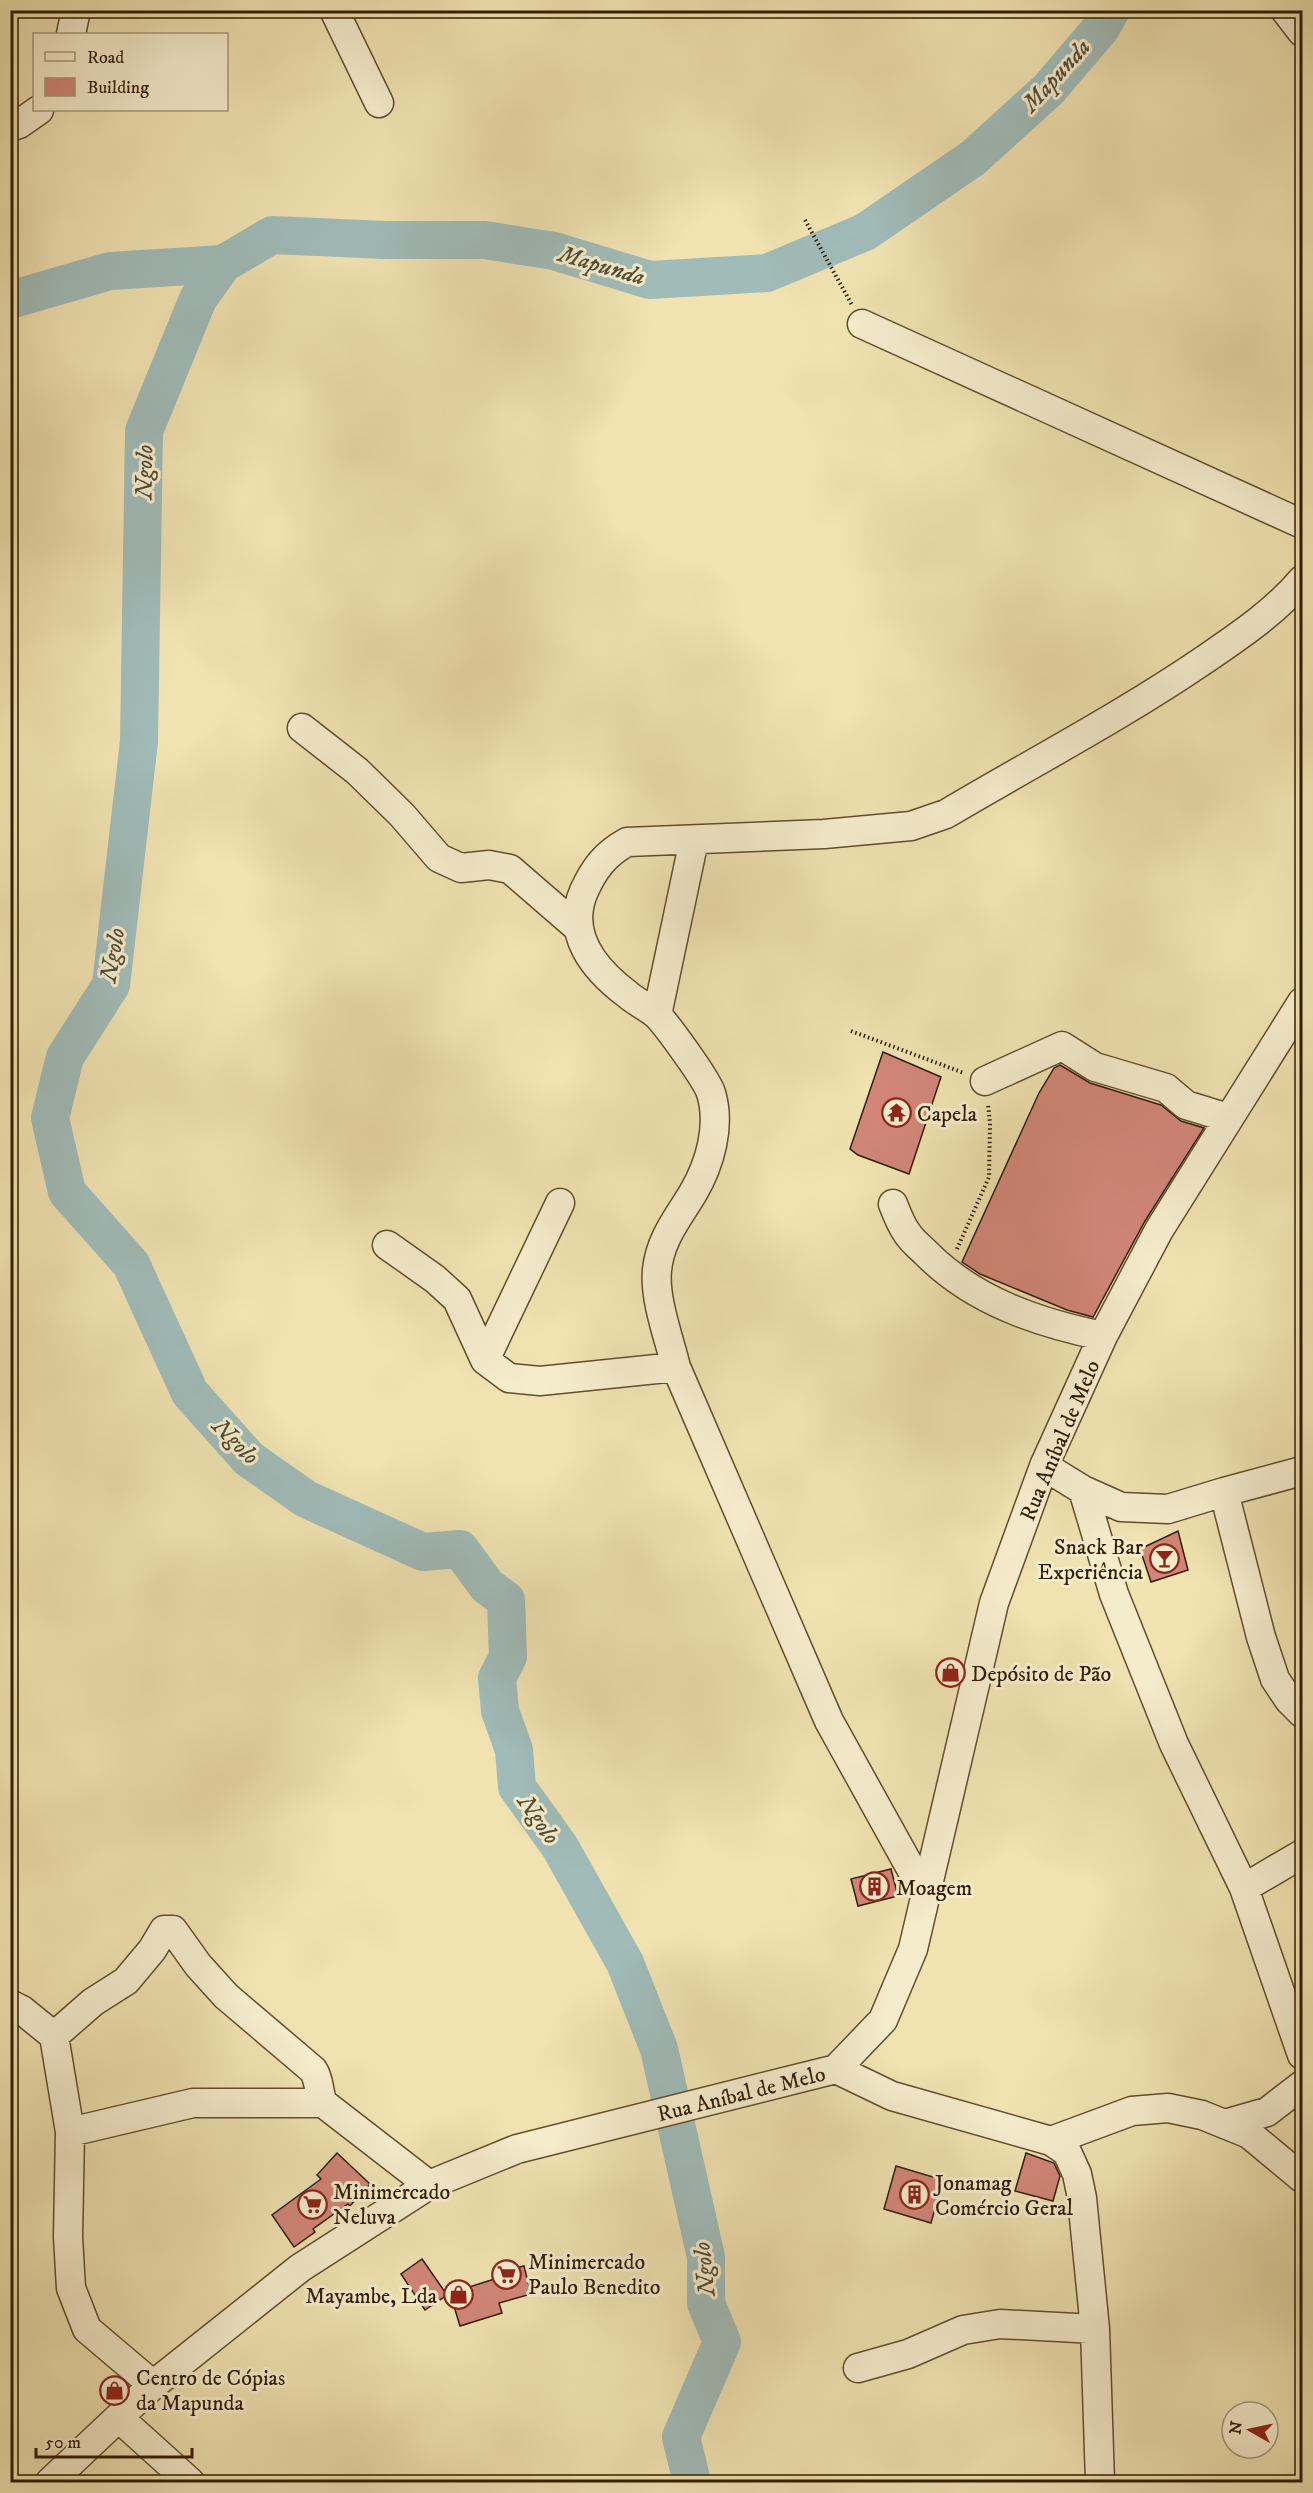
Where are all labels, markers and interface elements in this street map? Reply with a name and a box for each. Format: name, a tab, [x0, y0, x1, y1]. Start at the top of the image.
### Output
legend	[33, 33, 228, 111]
water label: Mapunda	[1015, 33, 1097, 120]
text: Road	[87, 47, 124, 69]
text: Building	[87, 77, 149, 99]
water label: Mapunda	[553, 239, 648, 293]
water label: Ngolo	[129, 444, 160, 502]
water label: Ngolo	[93, 926, 132, 987]
temple icon: Capela	[880, 1097, 912, 1129]
place label: Capela	[917, 1101, 978, 1128]
street label: Rua Aníbal de Melo	[1014, 1356, 1106, 1525]
water label: Ngolo	[204, 1410, 265, 1472]
place label: Snack Bar Experiência	[1038, 1534, 1144, 1586]
bar icon: Snack Bar Experiência	[1148, 1543, 1180, 1575]
shop icon: Depósito de Pão	[934, 1657, 966, 1689]
place label: Depósito de Pão	[971, 1661, 1111, 1688]
water label: Ngolo	[509, 1787, 566, 1851]
building icon: Moagem	[859, 1871, 891, 1903]
place label: Moagem	[896, 1875, 972, 1902]
street label: Rua Aníbal de Melo	[654, 2061, 828, 2128]
place label: Jonamag Comércio Geral	[933, 2170, 1074, 2222]
place label: Minimercado Neluva	[333, 2179, 450, 2231]
building icon: Jonamag Comércio Geral	[898, 2179, 930, 2211]
supermarket icon: Minimercado Neluva	[296, 2188, 328, 2220]
water label: Ngolo	[687, 2240, 723, 2300]
place label: Minimercado Paulo Benedito	[528, 2249, 661, 2301]
supermarket icon: Minimercado Paulo Benedito	[491, 2258, 523, 2290]
shop icon: Mayambe, Lda	[442, 2279, 474, 2311]
place label: Mayambe, Lda	[305, 2283, 438, 2310]
place label: Centro de Cópias da Mapunda	[136, 2365, 285, 2417]
shop icon: Centro de Cópias da Mapunda	[99, 2374, 131, 2406]
north arrow	[1220, 2400, 1280, 2460]
text: N	[1225, 2420, 1247, 2436]
scale bar	[36, 2421, 192, 2459]
text: 50 m	[45, 2432, 81, 2454]

